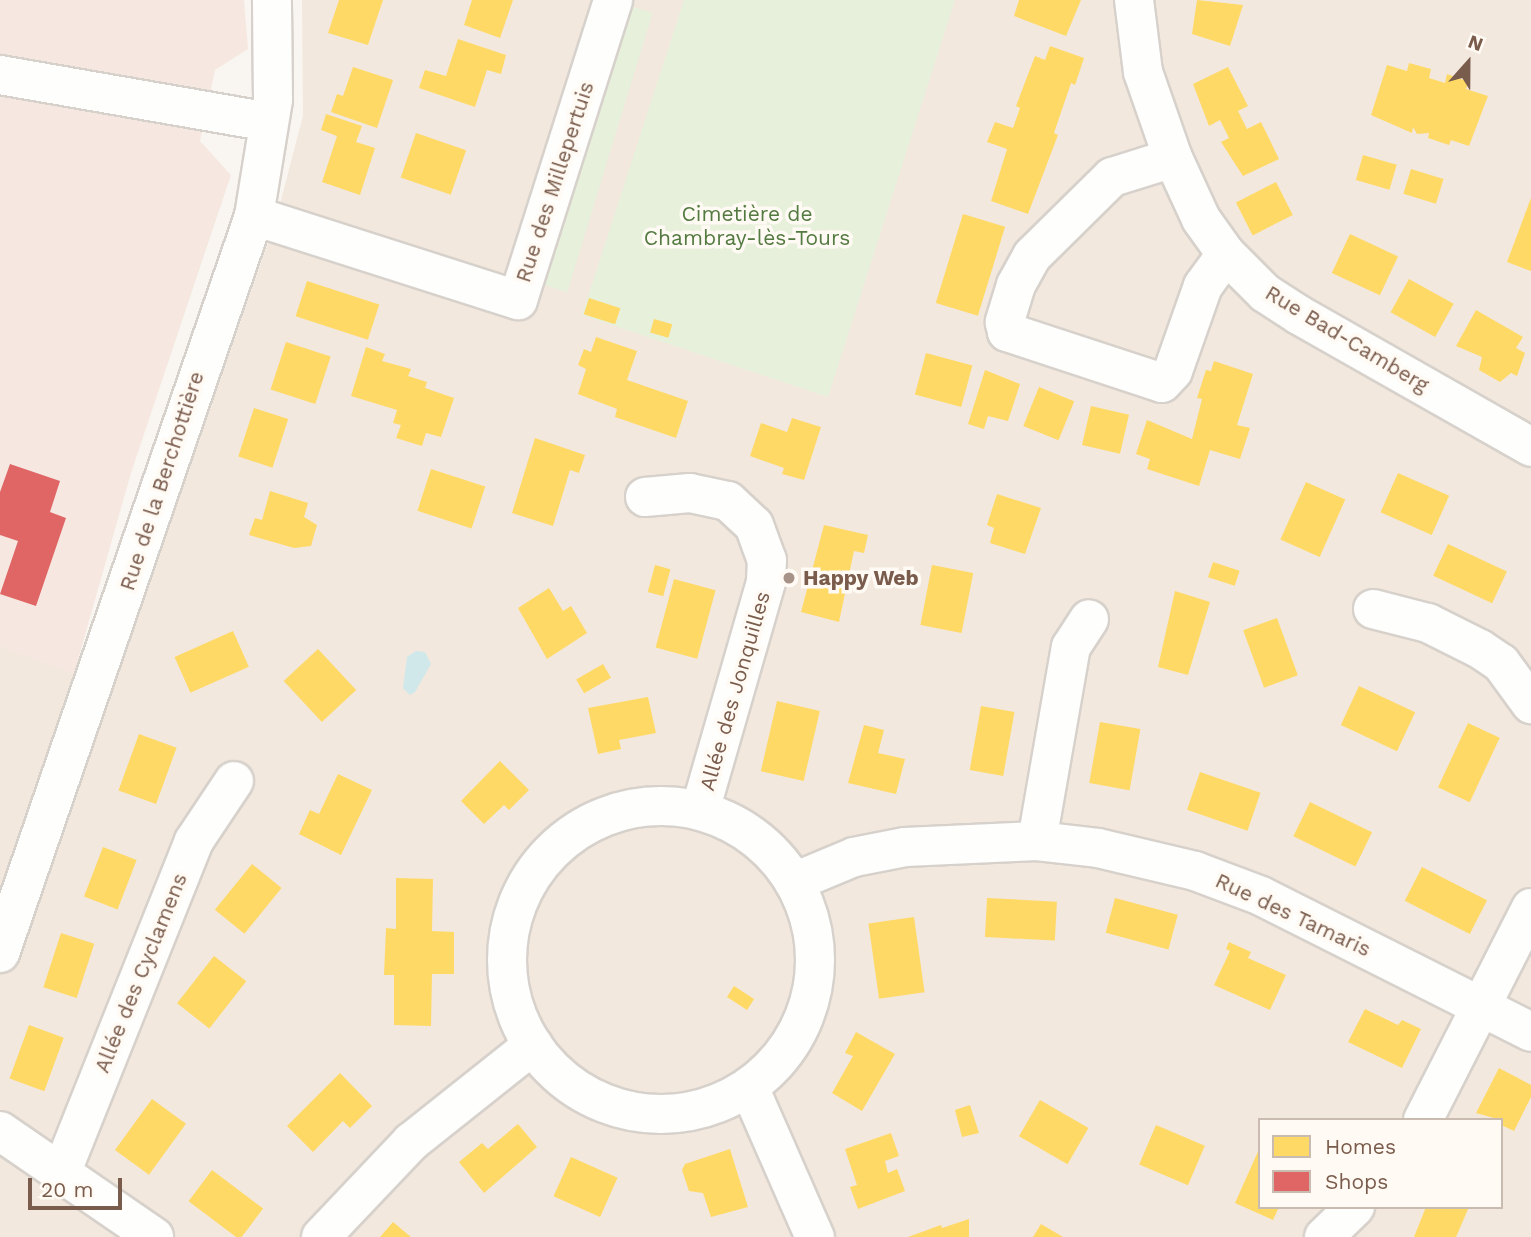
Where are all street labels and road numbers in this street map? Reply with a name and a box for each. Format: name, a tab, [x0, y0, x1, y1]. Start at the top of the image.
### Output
street label: Rue des Millepertuis	[511, 78, 599, 286]
street label: Rue Bad-Camberg	[1261, 280, 1433, 398]
street label: Rue de la Berchottière	[115, 368, 209, 594]
street label: Allée des Jonquilles	[694, 588, 776, 794]
street label: Rue des Tamaris	[1211, 868, 1375, 962]
street label: Allée des Cyclamens	[89, 869, 193, 1077]

